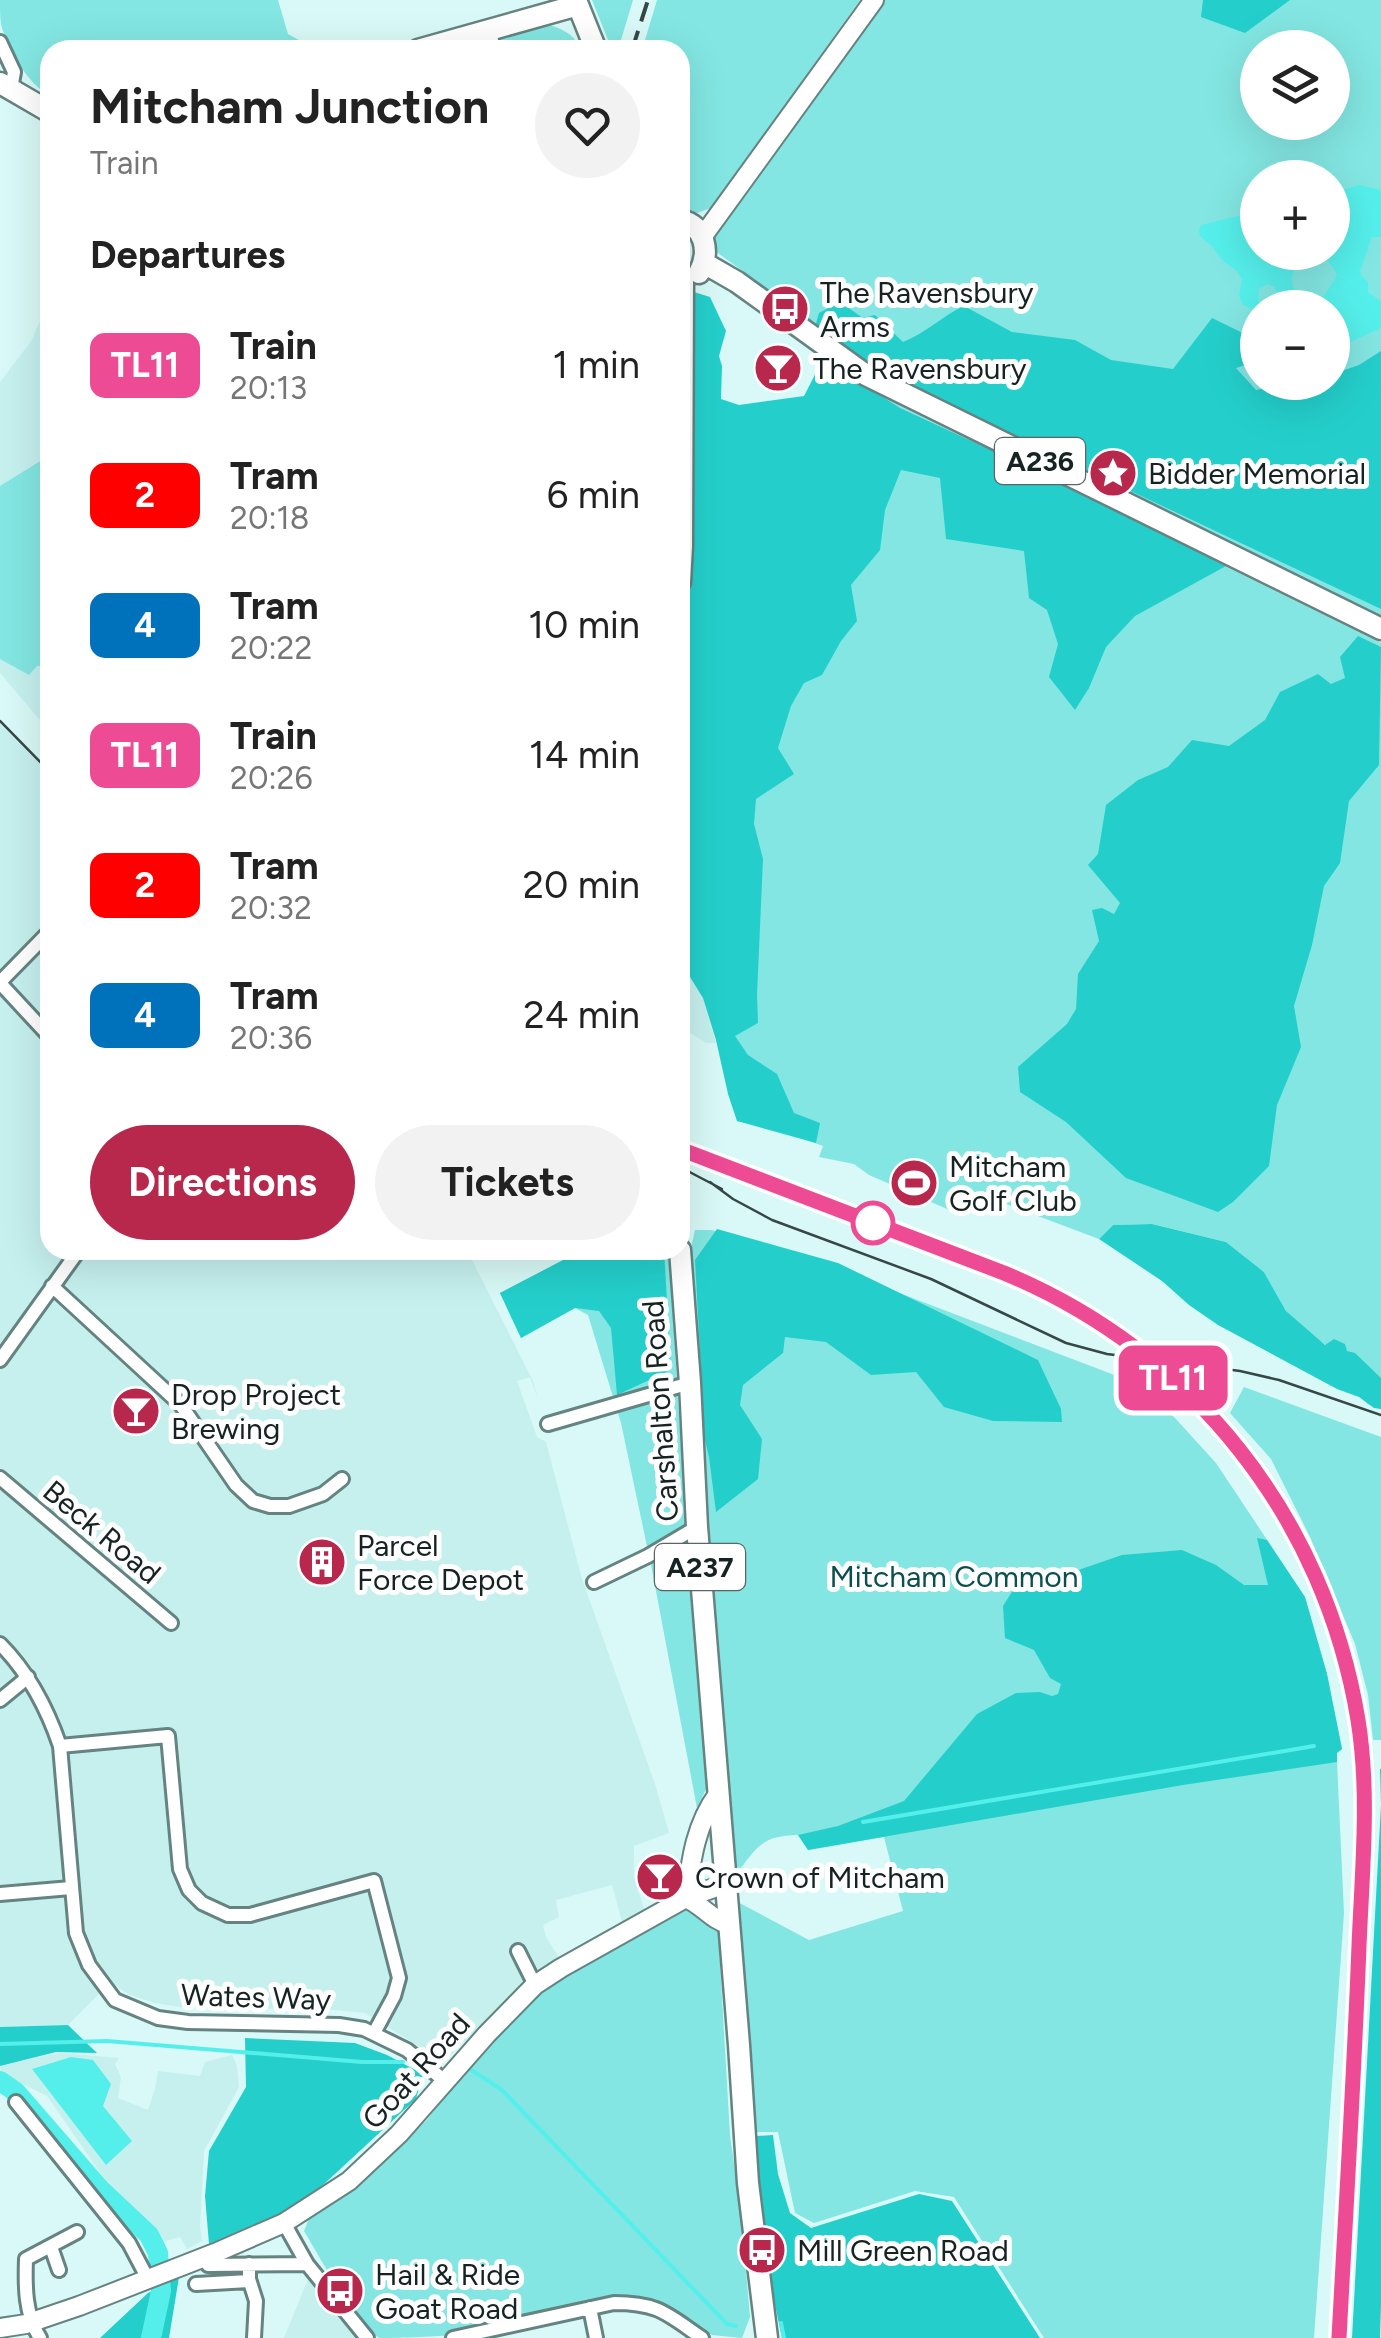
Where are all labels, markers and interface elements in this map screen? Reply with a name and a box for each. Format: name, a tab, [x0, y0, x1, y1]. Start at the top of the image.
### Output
map controls	[1240, 30, 1350, 400]
button: layers	[1240, 30, 1350, 140]
button: heart	[535, 73, 640, 178]
text: Mitcham Junction	[90, 77, 489, 135]
text: Train	[90, 144, 159, 182]
button: +	[1240, 160, 1350, 270]
text: Departures	[90, 232, 285, 278]
place label: The Ravensbury Arms	[820, 274, 1034, 345]
bus stop icon: The Ravensbury Arms	[759, 283, 811, 335]
button: −	[1240, 290, 1350, 400]
text: Train	[230, 323, 317, 369]
text: 1 min	[553, 342, 640, 388]
bar icon: The Ravensbury	[752, 342, 804, 394]
text: TL11	[111, 344, 179, 386]
place label: The Ravensbury	[813, 350, 1027, 387]
text: 20:13	[230, 369, 307, 407]
road number: A236	[995, 438, 1085, 484]
place icon: Bidder Memorial	[1087, 447, 1139, 499]
text: Tram	[230, 453, 319, 499]
place label: Bidder Memorial	[1148, 455, 1366, 492]
text: 6 min	[547, 472, 640, 518]
text: 2	[135, 474, 155, 516]
text: 20:18	[230, 499, 309, 537]
text: Tram	[230, 583, 319, 629]
text: 10 min	[528, 602, 640, 648]
text: 4	[134, 604, 156, 646]
text: 20:22	[230, 629, 312, 667]
text: Train	[230, 713, 317, 759]
text: 14 min	[529, 732, 640, 778]
text: TL11	[111, 734, 179, 776]
text: 20:26	[230, 759, 313, 797]
text: Tram	[230, 843, 319, 889]
text: 20 min	[523, 862, 640, 908]
text: 2	[135, 864, 155, 906]
text: 20:32	[230, 889, 312, 927]
text: Tram	[230, 973, 319, 1019]
text: 24 min	[523, 992, 640, 1038]
text: 4	[134, 994, 156, 1036]
text: 20:36	[230, 1019, 312, 1057]
button: Directions	[90, 1125, 355, 1240]
button: Tickets	[375, 1125, 640, 1240]
place label: Mitcham Golf Club	[949, 1148, 1077, 1219]
sports icon: Mitcham Golf Club	[888, 1157, 940, 1209]
unlabelled marker	[852, 1202, 894, 1244]
street label: Carshalton Road	[634, 1299, 686, 1523]
line badge: TL11	[1103, 1346, 1243, 1410]
text: TL11	[1139, 1357, 1207, 1399]
place label: Drop Project Brewing	[171, 1376, 341, 1447]
bar icon: Drop Project Brewing	[110, 1385, 162, 1437]
street label: Beck Road	[36, 1472, 168, 1592]
place label: Parcel Force Depot	[357, 1527, 524, 1598]
building icon: Parcel Force Depot	[296, 1536, 348, 1588]
road number: A237	[655, 1544, 745, 1590]
park label: Mitcham Common	[829, 1558, 1079, 1595]
bar icon: Crown of Mitcham	[634, 1851, 686, 1903]
place label: Crown of Mitcham	[695, 1859, 945, 1896]
street label: Wates Way	[180, 1976, 332, 2018]
street label: Goat Road	[354, 2005, 478, 2137]
bus stop icon: Mill Green Road	[736, 2224, 788, 2276]
place label: Mill Green Road	[797, 2232, 1009, 2269]
place label: Hail & Ride Goat Road	[375, 2256, 520, 2327]
bus stop icon: Hail & Ride Goat Road	[314, 2265, 366, 2317]

